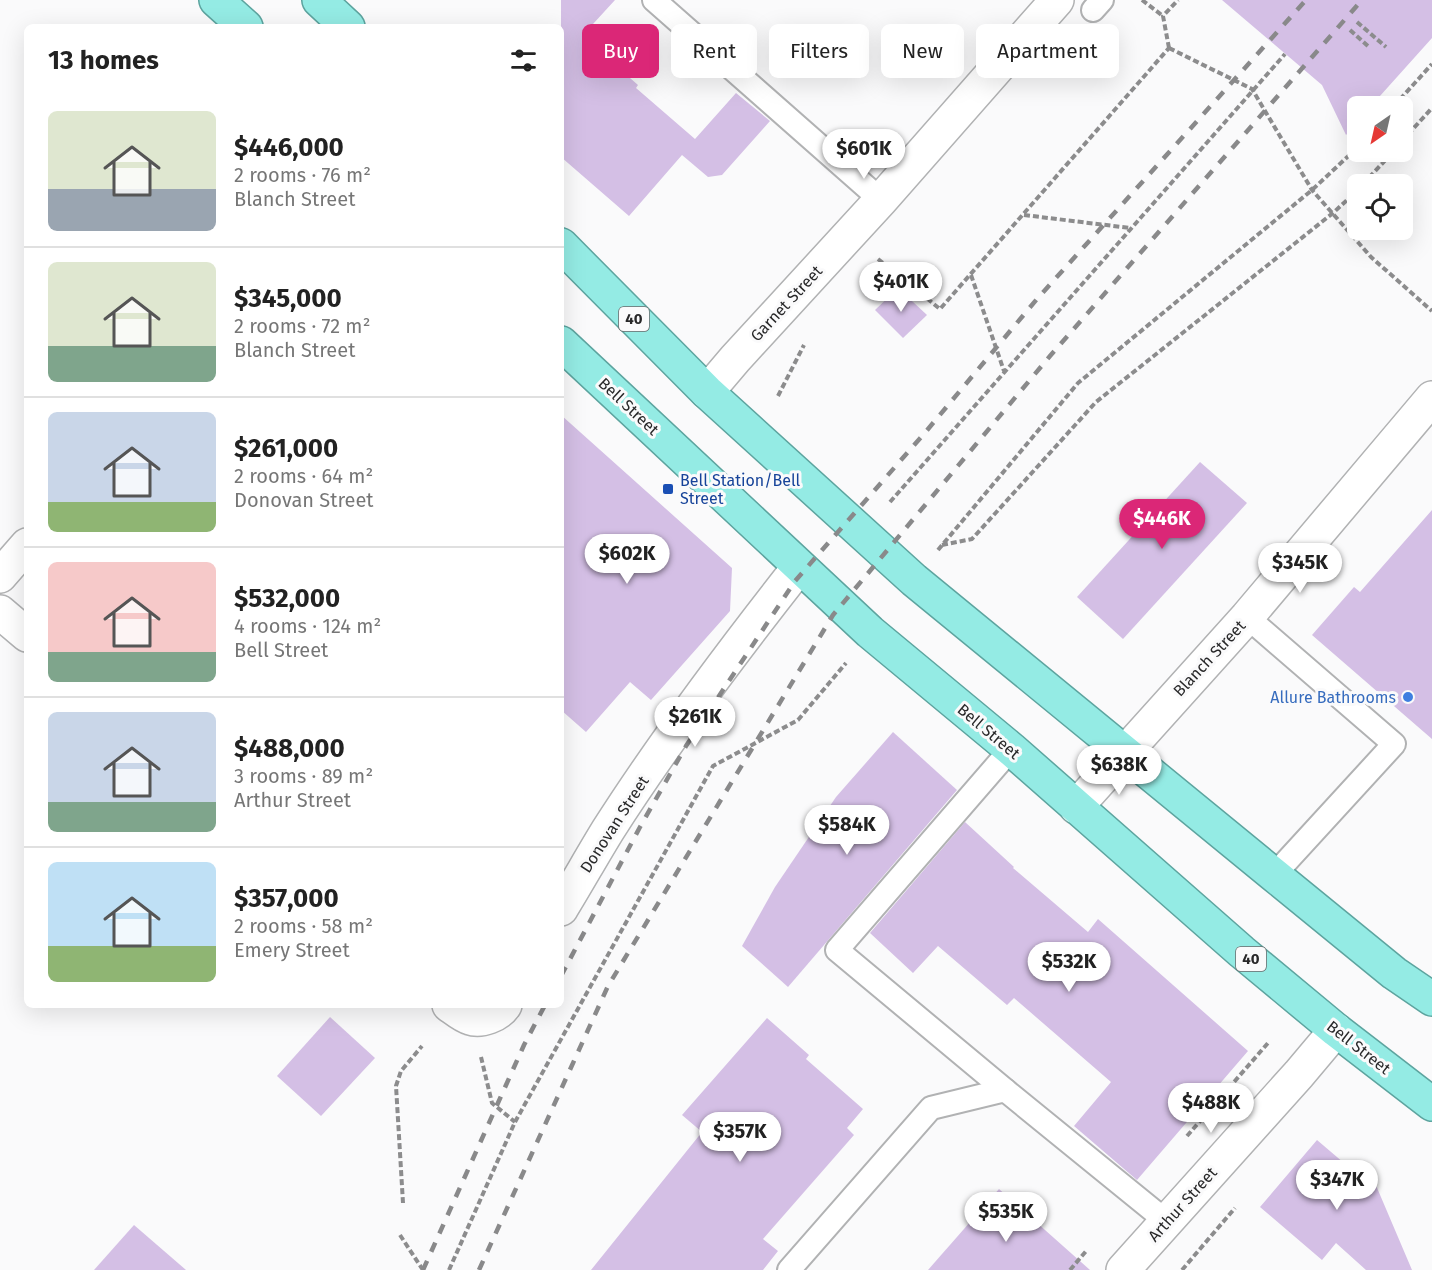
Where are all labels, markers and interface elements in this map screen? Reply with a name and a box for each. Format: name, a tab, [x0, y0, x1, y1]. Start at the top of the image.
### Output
chip: Buy	[582, 24, 659, 78]
chip: Rent	[671, 24, 757, 78]
chip: Filters	[769, 24, 869, 78]
chip: New	[881, 24, 964, 78]
chip: Apartment	[976, 24, 1119, 78]
icon: filters	[507, 44, 540, 77]
text: 13 homes	[48, 45, 159, 76]
north arrow	[1347, 96, 1413, 162]
map controls	[1347, 96, 1413, 240]
pin: $601K	[822, 129, 906, 180]
text: $446,000	[234, 132, 344, 163]
icon: home	[96, 135, 168, 207]
text: $601K	[836, 136, 892, 160]
text: 2 rooms · 76 m²	[234, 163, 371, 187]
button: locate	[1347, 174, 1413, 240]
text: Blanch Street	[234, 187, 355, 211]
street label: Garnet Street	[747, 261, 826, 345]
pin: $401K	[859, 262, 943, 313]
text: $401K	[873, 269, 929, 293]
text: $345,000	[234, 283, 342, 314]
icon: home	[96, 286, 168, 358]
road number: 40	[619, 307, 649, 331]
text: 2 rooms · 72 m²	[234, 314, 370, 338]
text: Blanch Street	[234, 338, 355, 362]
street label: Bell Street	[595, 374, 663, 439]
text: $261,000	[234, 433, 338, 464]
icon: home	[96, 436, 168, 508]
text: 2 rooms · 64 m²	[234, 464, 373, 488]
place label: Bell Station/Bell Street	[680, 471, 801, 508]
marker: Bell Station/Bell Street	[661, 482, 675, 496]
text: Donovan Street	[234, 488, 374, 512]
pin: $446K	[1120, 499, 1204, 550]
text: $446K	[1133, 506, 1191, 530]
pin: $602K	[585, 534, 669, 585]
text: $602K	[599, 541, 655, 565]
pin: $345K	[1258, 543, 1342, 594]
text: $345K	[1272, 550, 1328, 574]
text: $532,000	[234, 583, 340, 614]
icon: home	[96, 586, 168, 658]
text: 4 rooms · 124 m²	[234, 614, 381, 638]
street label: Blanch Street	[1169, 616, 1250, 700]
text: Bell Street	[234, 638, 328, 662]
place label: Allure Bathrooms	[1270, 688, 1396, 707]
marker: Allure Bathrooms	[1401, 690, 1415, 704]
pin: $261K	[653, 697, 737, 748]
street label: Bell Street	[954, 700, 1024, 763]
text: $261K	[668, 704, 722, 728]
text: $488,000	[234, 733, 345, 764]
icon: home	[96, 736, 168, 808]
pin: $638K	[1077, 745, 1161, 796]
text: $638K	[1091, 752, 1147, 776]
text: 3 rooms · 89 m²	[234, 764, 373, 788]
street label: Donovan Street	[576, 772, 653, 876]
text: Arthur Street	[234, 788, 351, 812]
pin: $584K	[805, 805, 889, 856]
text: $584K	[818, 812, 876, 836]
text: $357,000	[234, 883, 339, 914]
icon: home	[96, 886, 168, 958]
text: 2 rooms · 58 m²	[234, 914, 373, 938]
text: Emery Street	[234, 938, 350, 962]
pin: $532K	[1027, 942, 1111, 993]
road number: 40	[1236, 947, 1266, 971]
text: $532K	[1042, 949, 1096, 973]
street label: Bell Street	[1323, 1017, 1394, 1078]
pin: $488K	[1169, 1083, 1253, 1134]
text: $488K	[1182, 1090, 1240, 1114]
pin: $357K	[698, 1112, 782, 1163]
text: $357K	[713, 1119, 767, 1143]
pin: $347K	[1295, 1160, 1379, 1211]
street label: Arthur Street	[1144, 1163, 1221, 1245]
text: $347K	[1310, 1167, 1364, 1191]
pin: $535K	[964, 1192, 1048, 1243]
text: $535K	[978, 1199, 1034, 1223]

